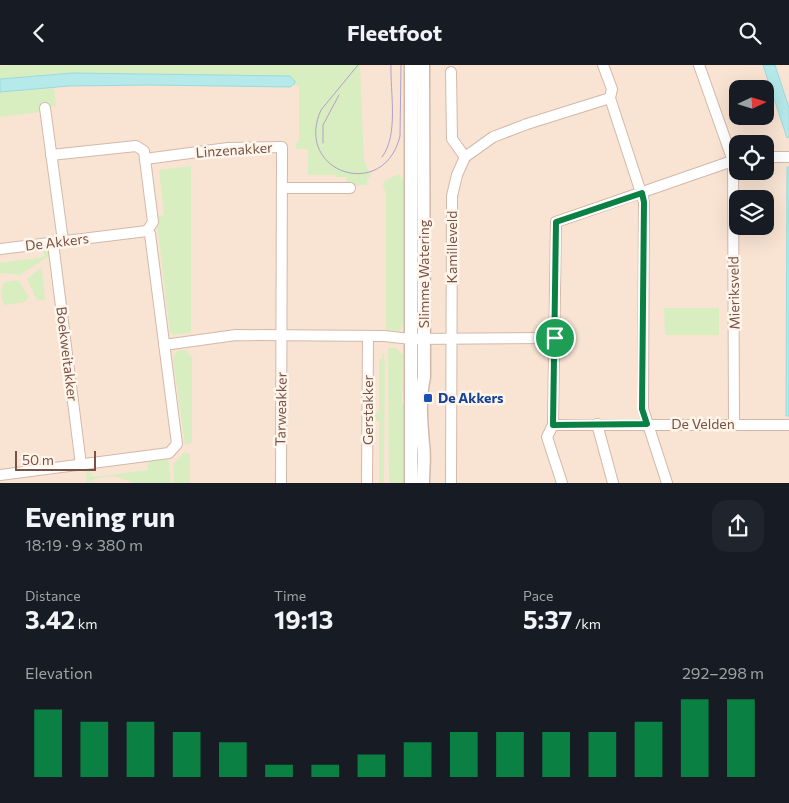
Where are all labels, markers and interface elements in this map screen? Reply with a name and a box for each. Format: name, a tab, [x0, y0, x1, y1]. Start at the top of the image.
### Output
icon: back	[25, 19, 53, 47]
text: Fleetfoot	[347, 19, 442, 46]
icon: search	[736, 19, 764, 47]
north arrow	[729, 80, 774, 125]
map controls	[729, 80, 774, 235]
button: locate	[729, 135, 774, 180]
street label: Linzenakker	[195, 138, 273, 161]
button: layers	[729, 190, 774, 235]
street label: Kamilleveld	[443, 211, 460, 283]
street label: Slimme Watering	[415, 219, 432, 328]
street label: De Akkers	[24, 229, 90, 254]
street label: Mieriksveld	[724, 256, 743, 330]
street label: Boekweitakker	[53, 306, 82, 403]
pin	[534, 317, 576, 359]
icon: arrive	[541, 324, 569, 352]
street label: Tarweakker	[271, 371, 290, 446]
street label: Gerstakker	[359, 374, 376, 445]
place label: De Akkers	[438, 389, 504, 406]
marker: De Akkers	[422, 392, 434, 404]
street label: De Velden	[671, 415, 735, 432]
scale bar	[15, 448, 96, 471]
text: 50 m	[22, 451, 54, 468]
text: Evening run	[25, 499, 175, 533]
button: share	[712, 500, 764, 552]
text: 18:19 · 9 × 380 m	[25, 535, 143, 554]
text: Distance	[25, 587, 81, 604]
text: Time	[274, 587, 306, 604]
text: Pace	[523, 587, 553, 604]
text: 3.42	[25, 604, 75, 634]
text: 19:13	[274, 604, 333, 634]
text: 5:37	[523, 604, 572, 634]
text: km	[75, 615, 98, 632]
text: /km	[572, 615, 601, 632]
text: Elevation	[25, 663, 93, 682]
text: 292–298 m	[682, 663, 764, 682]

